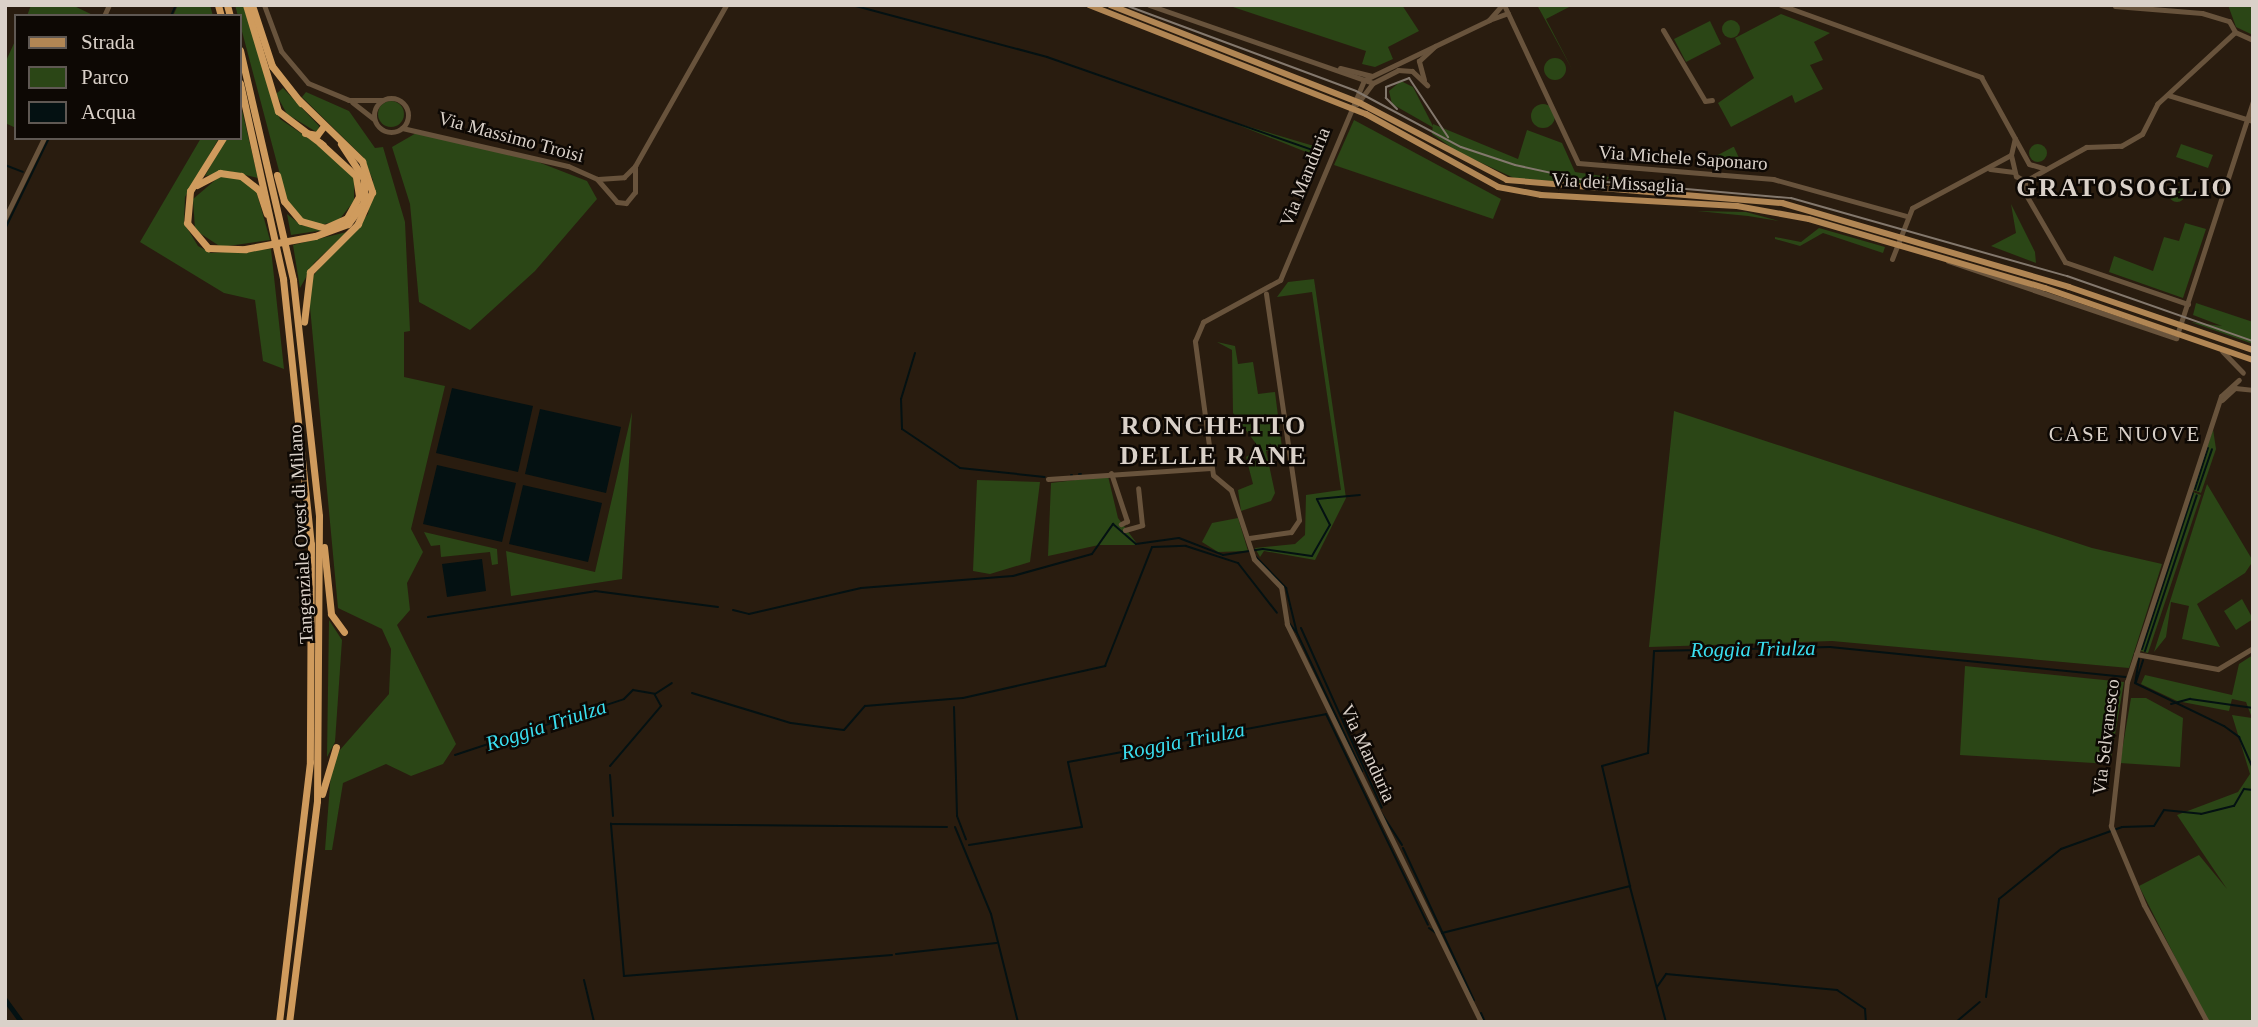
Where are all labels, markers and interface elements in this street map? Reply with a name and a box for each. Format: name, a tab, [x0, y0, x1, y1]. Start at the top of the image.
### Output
legend	[14, 14, 242, 140]
text: Strada	[81, 30, 135, 54]
text: Parco	[81, 65, 129, 89]
text: Acqua	[81, 100, 136, 124]
street label: Via Massimo Troisi	[436, 107, 586, 167]
street label: Via Manduria	[1275, 124, 1335, 230]
street label: Via Michele Saponaro	[1598, 141, 1768, 175]
street label: Via dei Missaglia	[1551, 168, 1685, 198]
district label: GRATOSOGLIO	[2018, 172, 2232, 204]
district label: RONCHETTO DELLE RANE	[1121, 410, 1307, 472]
district label: CASE NUOVE	[2050, 421, 2200, 447]
street label: Tangenziale Ovest di Milano	[284, 424, 318, 644]
water label: Roggia Triulza	[1690, 635, 1816, 663]
street label: Via Selvanesco	[2088, 678, 2124, 796]
water label: Roggia Triulza	[482, 694, 610, 756]
street label: Via Manduria	[1336, 701, 1400, 805]
water label: Roggia Triulza	[1119, 717, 1247, 765]

